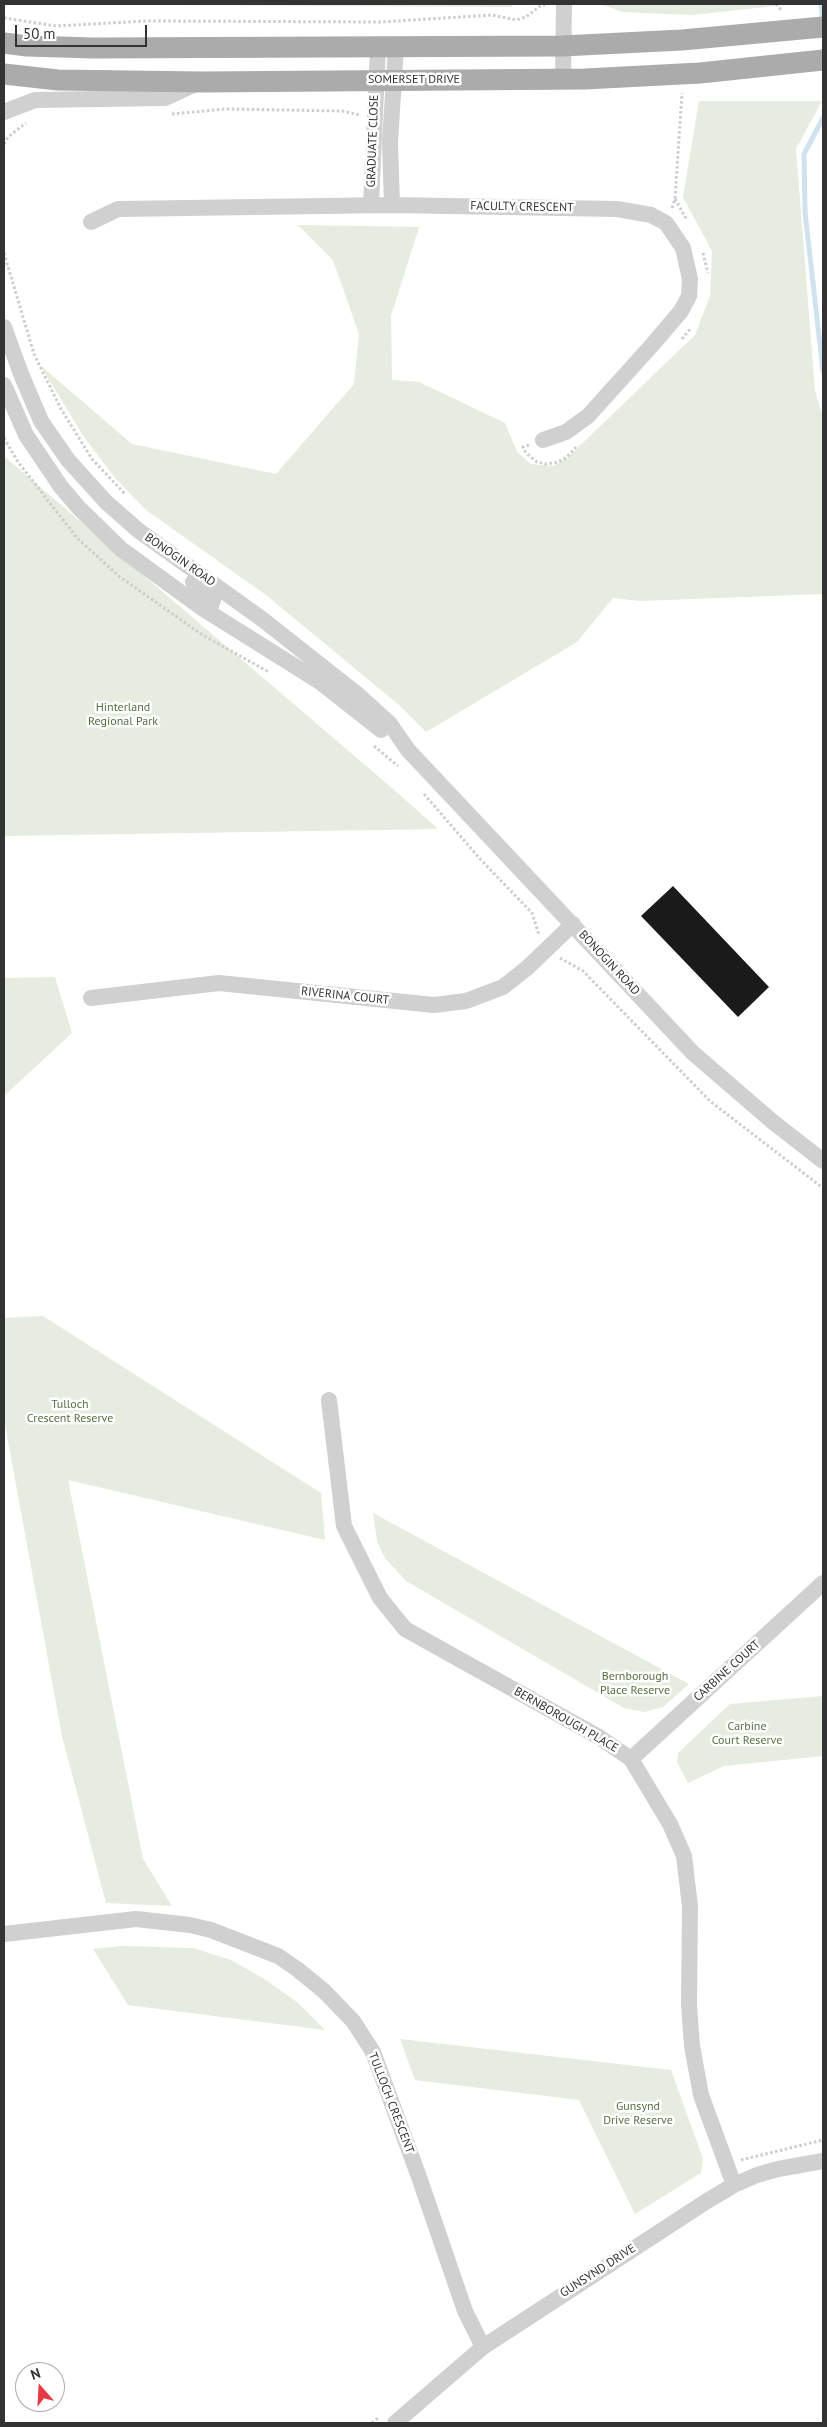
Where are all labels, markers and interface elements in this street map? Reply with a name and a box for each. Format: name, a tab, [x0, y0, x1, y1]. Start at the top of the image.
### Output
scale bar	[18, 15, 150, 47]
text: 50 m	[23, 24, 56, 43]
street label: SOMERSET DRIVE	[368, 73, 460, 87]
street label: GRADUATE CLOSE	[364, 94, 382, 188]
street label: FACULTY CRESCENT	[470, 199, 574, 215]
street label: BONOGIN ROAD	[142, 530, 218, 590]
park label: Hinterland Regional Park	[88, 701, 158, 729]
street label: BONOGIN ROAD	[575, 928, 643, 998]
street label: RIVERINA COURT	[300, 984, 390, 1008]
park label: Tulloch Crescent Reserve	[27, 1398, 113, 1426]
street label: CARBINE COURT	[691, 1637, 763, 1705]
park label: Bernborough Place Reserve	[600, 1670, 670, 1698]
street label: BERNBOROUGH PLACE	[511, 1684, 621, 1756]
park label: Carbine Court Reserve	[712, 1720, 782, 1748]
street label: TULLOCH CRESCENT	[365, 2050, 417, 2156]
park label: Gunsynd Drive Reserve	[603, 2100, 673, 2128]
street label: GUNSYND DRIVE	[558, 2241, 638, 2301]
north arrow	[15, 2362, 65, 2412]
text: N	[28, 2364, 43, 2384]

